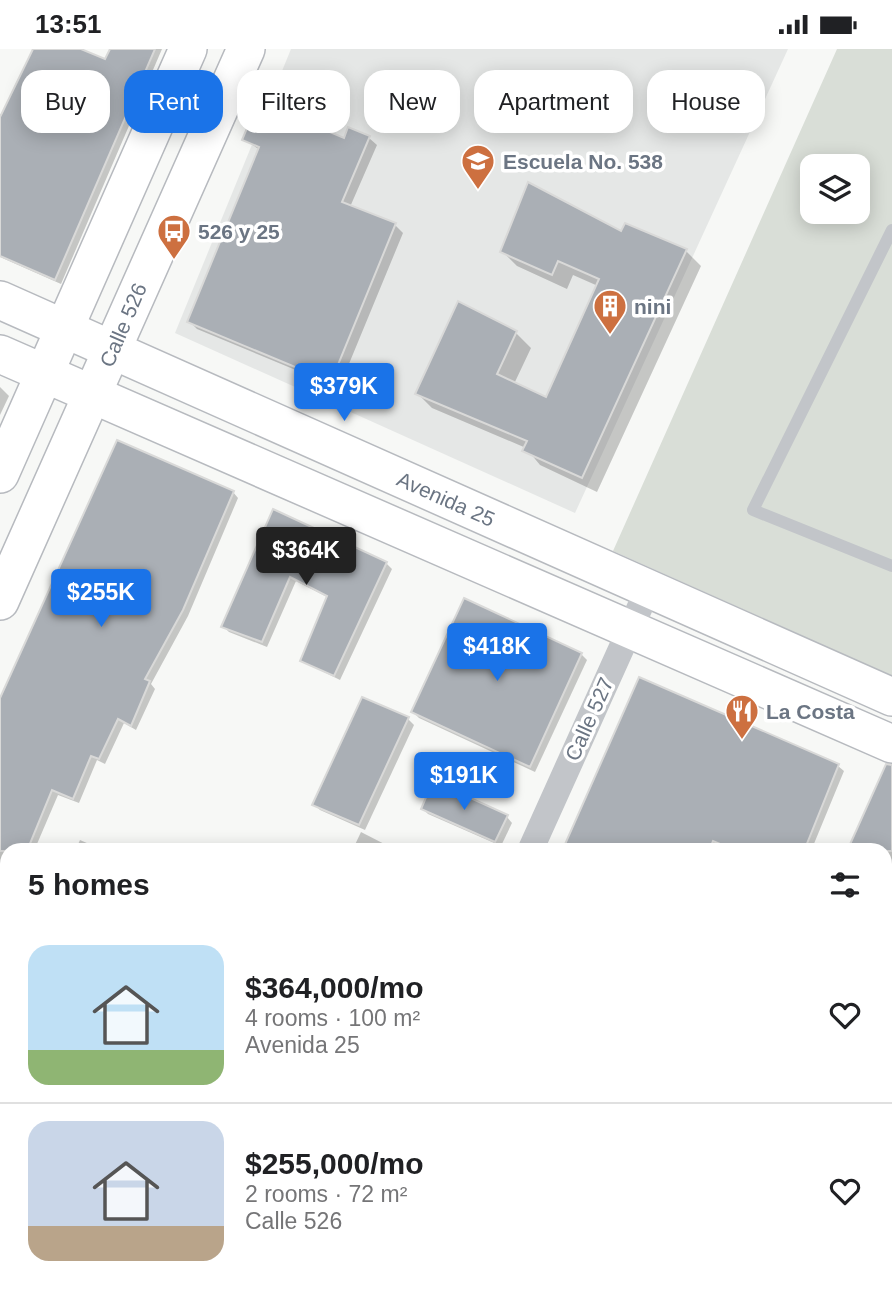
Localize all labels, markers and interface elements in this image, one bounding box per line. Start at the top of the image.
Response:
text: 13:51 [35,9,102,39]
chip: Buy [21,70,110,133]
chip: Rent [124,70,223,133]
chip: Filters [237,70,350,133]
chip: New [364,70,460,133]
chip: Apartment [474,70,633,133]
chip: House [647,70,765,133]
school or university icon: Escuela No. 538 [459,142,497,191]
place label: Escuela No. 538 [503,150,663,173]
map controls [800,154,870,224]
button: layers [800,154,870,224]
bus stop icon: 526 y 25 [155,212,193,261]
place label: 526 y 25 [198,220,280,243]
street label: Calle 526 [95,280,151,370]
building icon: nini [591,287,629,336]
place label: nini [634,295,671,318]
pin: $379K [295,363,393,423]
text: $379K [310,373,378,399]
street label: Avenida 25 [393,467,499,531]
pin: $364K [257,527,355,587]
text: $364K [272,537,340,563]
pin: $255K [52,569,150,629]
text: $255K [67,579,135,605]
pin: $418K [448,623,546,683]
text: $418K [463,633,531,659]
street label: Calle 527 [560,674,618,764]
restaurant icon: La Costa [723,692,761,741]
place label: La Costa [766,700,855,723]
pin: $191K [415,753,513,812]
text: $191K [430,762,498,788]
icon: filters [826,866,864,904]
text: 5 homes [28,868,150,901]
text: $364,000/mo [245,971,423,1004]
icon: home [84,973,168,1057]
icon: heart [826,996,864,1034]
text: 4 rooms · 100 m² [245,1005,420,1031]
text: Avenida 25 [245,1032,360,1058]
text: $255,000/mo [245,1147,423,1180]
icon: home [84,1149,168,1233]
icon: heart [826,1172,864,1210]
text: 2 rooms · 72 m² [245,1181,407,1207]
text: Calle 526 [245,1208,342,1234]

